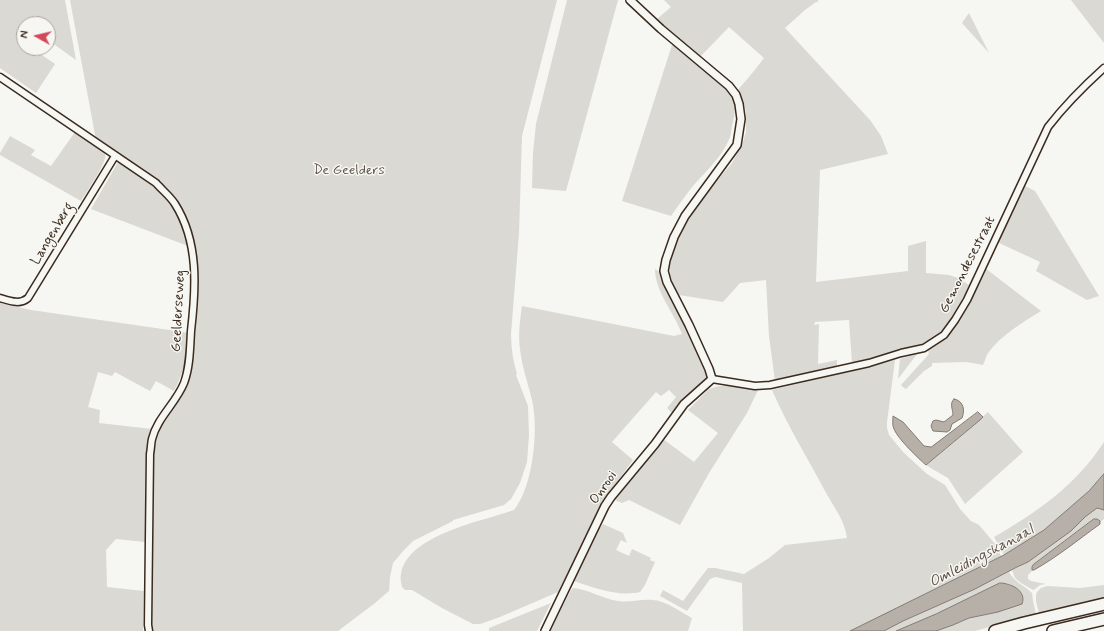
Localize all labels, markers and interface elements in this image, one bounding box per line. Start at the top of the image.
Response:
north arrow [16,16,56,56]
text: N [18,30,33,39]
park label: De Geelders [313,163,385,179]
street label: Langenberg [28,200,78,268]
street label: Gemondesestraat [936,214,1000,316]
street label: Geelderseweg [168,269,190,353]
street label: Onrooi [587,468,621,508]
water label: Omleidingskanaal [926,522,1038,592]

